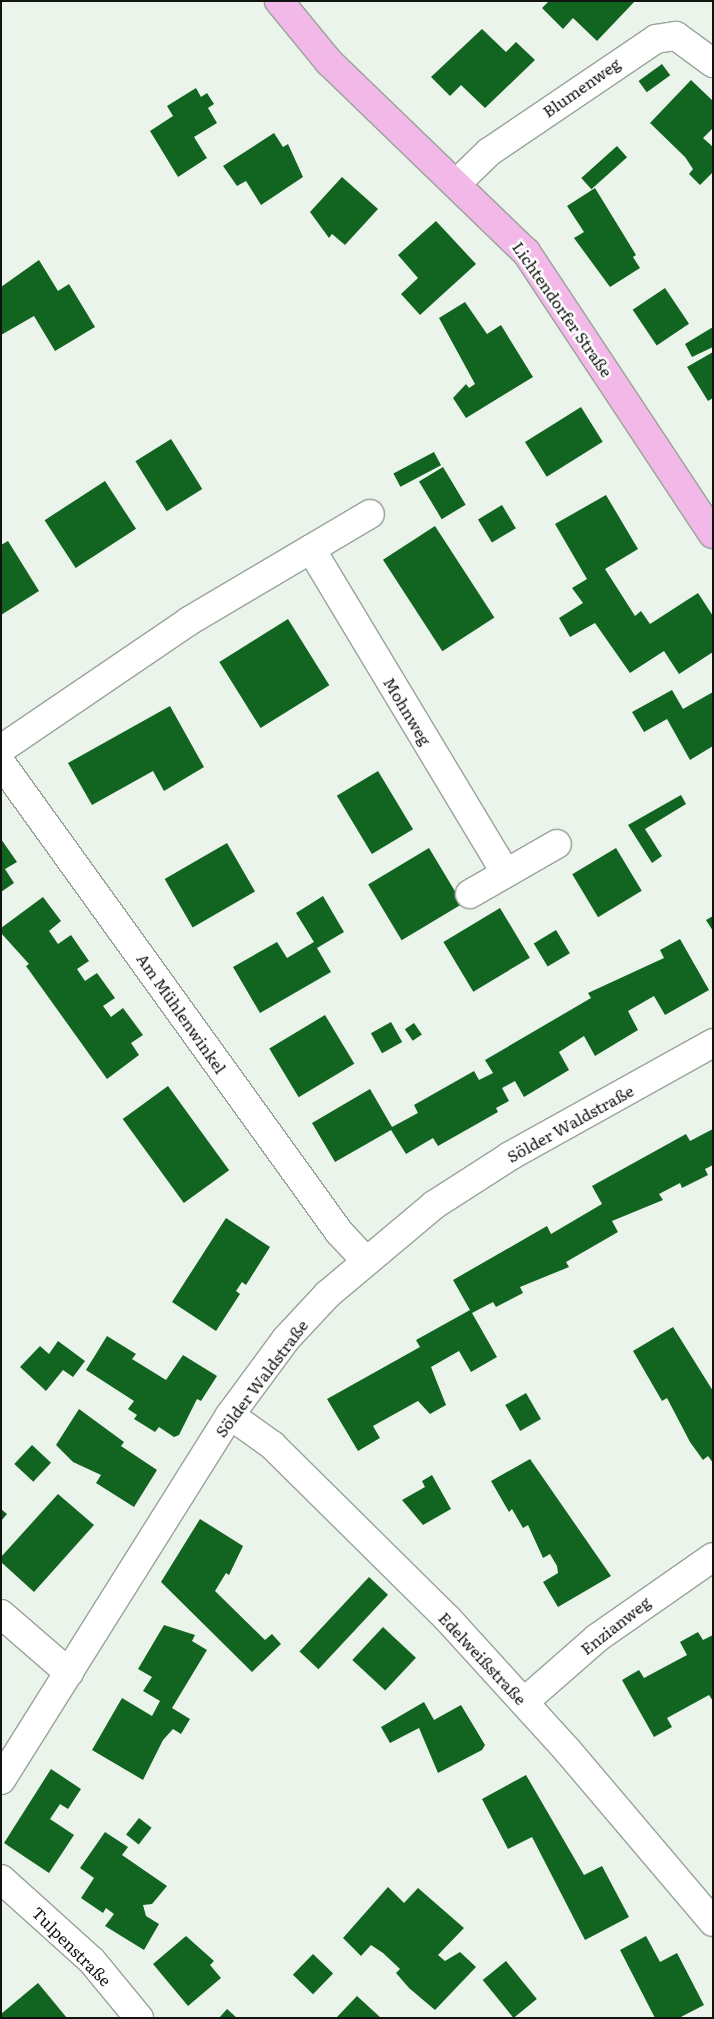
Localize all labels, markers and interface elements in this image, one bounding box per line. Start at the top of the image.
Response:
street label: Blumenweg [539,53,623,121]
street label: Lichtendorfer Straße [509,238,617,380]
street label: Mohnweg [380,673,436,749]
street label: Am Mühlenwinkel [133,949,231,1077]
street label: Sölder Waldstraße [503,1080,637,1166]
street label: Sölder Waldstraße [211,1316,311,1440]
street label: Enzianweg [576,1592,654,1658]
street label: Edelweißstraße [435,1608,531,1708]
street label: Tulpenstraße [28,1902,116,1990]

